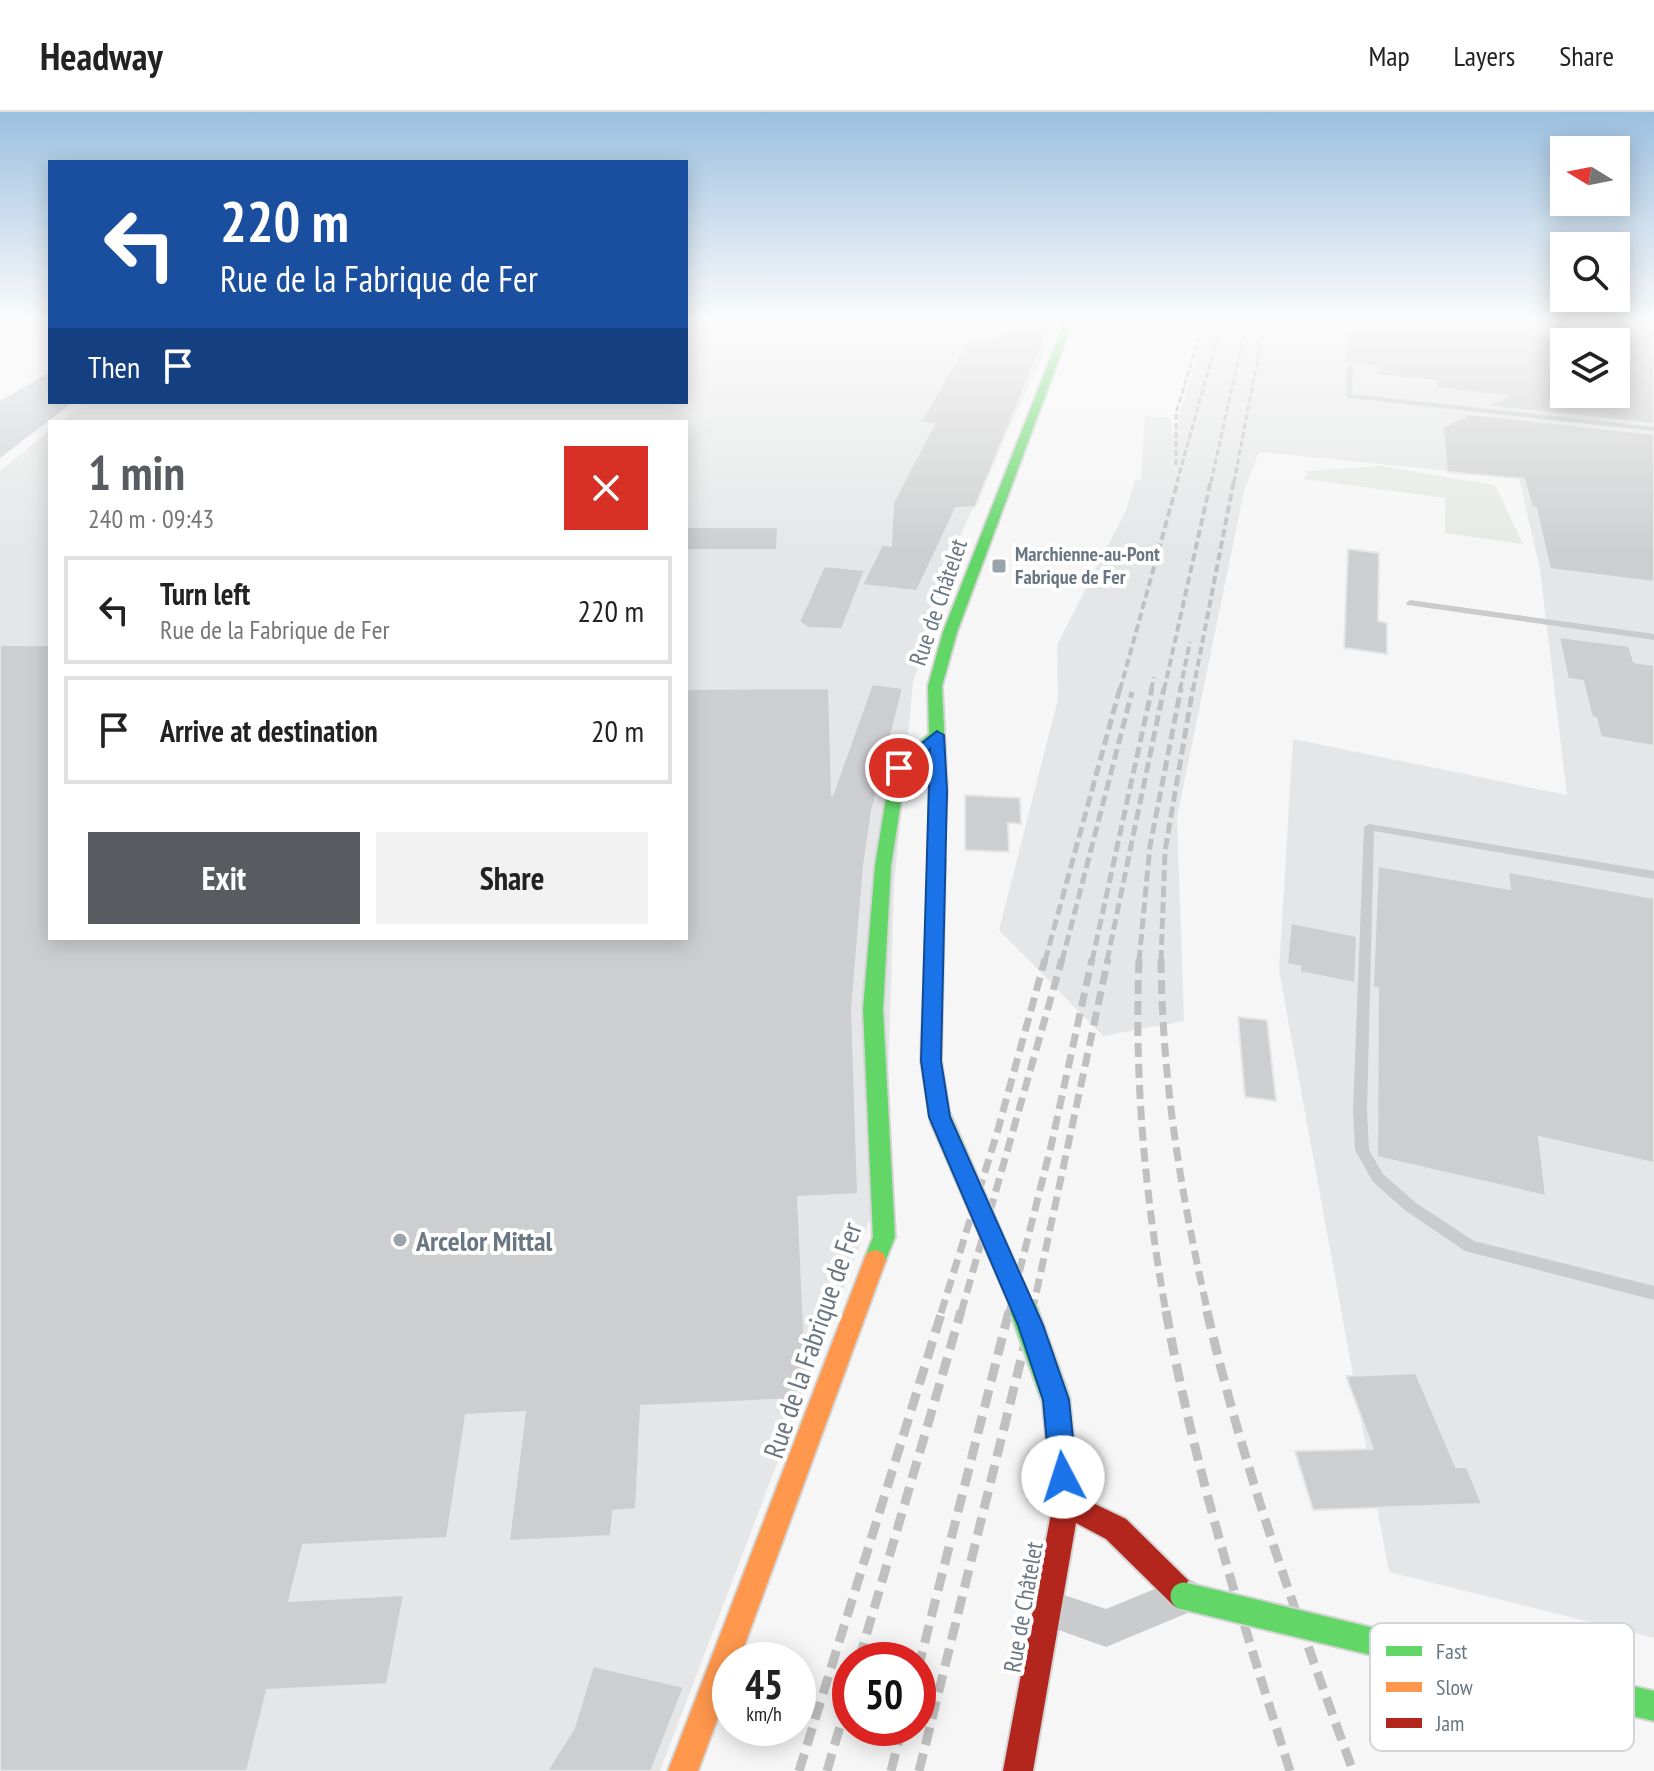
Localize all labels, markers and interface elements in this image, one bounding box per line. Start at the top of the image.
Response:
text: Headway [40,31,163,80]
text: Map [1368,37,1410,74]
text: Layers [1454,37,1515,74]
text: Share [1559,37,1614,74]
north arrow [1550,136,1630,216]
map controls [1550,136,1630,408]
text: 220 m [220,185,349,257]
icon: left [88,192,192,296]
button: search [1550,232,1630,312]
text: Rue de la Fabrique de Fer [220,255,538,302]
button: layers [1550,328,1630,408]
icon: arrive [156,344,200,388]
text: Then [88,347,140,386]
text: 1 min [88,441,185,503]
button: close [564,446,648,530]
text: 240 m · 09:43 [88,502,214,535]
street label: Rue de Châtelet [902,534,974,669]
place label: Marchienne-au-Pont Fabrique de Fer [1015,541,1160,590]
marker: Marchienne-au-Pont Fabrique de Fer [990,557,1008,575]
text: Turn left [160,574,250,613]
icon: left [92,588,136,632]
text: 220 m [578,591,644,630]
text: Rue de la Fabrique de Fer [160,613,390,646]
icon: arrive [92,708,136,752]
text: Arrive at destination [160,711,378,750]
text: 20 m [591,711,644,750]
pin [865,734,933,802]
icon: arrive [877,746,921,790]
button: Exit [88,832,360,924]
button: Share [376,832,648,924]
street label: Rue de la Fabrique de Fer [754,1217,870,1463]
place label: Arcelor Mittal [415,1222,552,1259]
marker: Arcelor Mittal [391,1231,409,1249]
position arrow [1021,1435,1105,1519]
street label: Rue de Châtelet [996,1539,1050,1675]
legend [1370,1623,1634,1751]
text: Fast [1436,1637,1467,1665]
speed limit sign: 50 [832,1642,936,1746]
text: 45 [745,1658,783,1710]
text: Slow [1436,1673,1473,1701]
text: km/h [746,1701,782,1727]
text: Jam [1435,1709,1464,1737]

